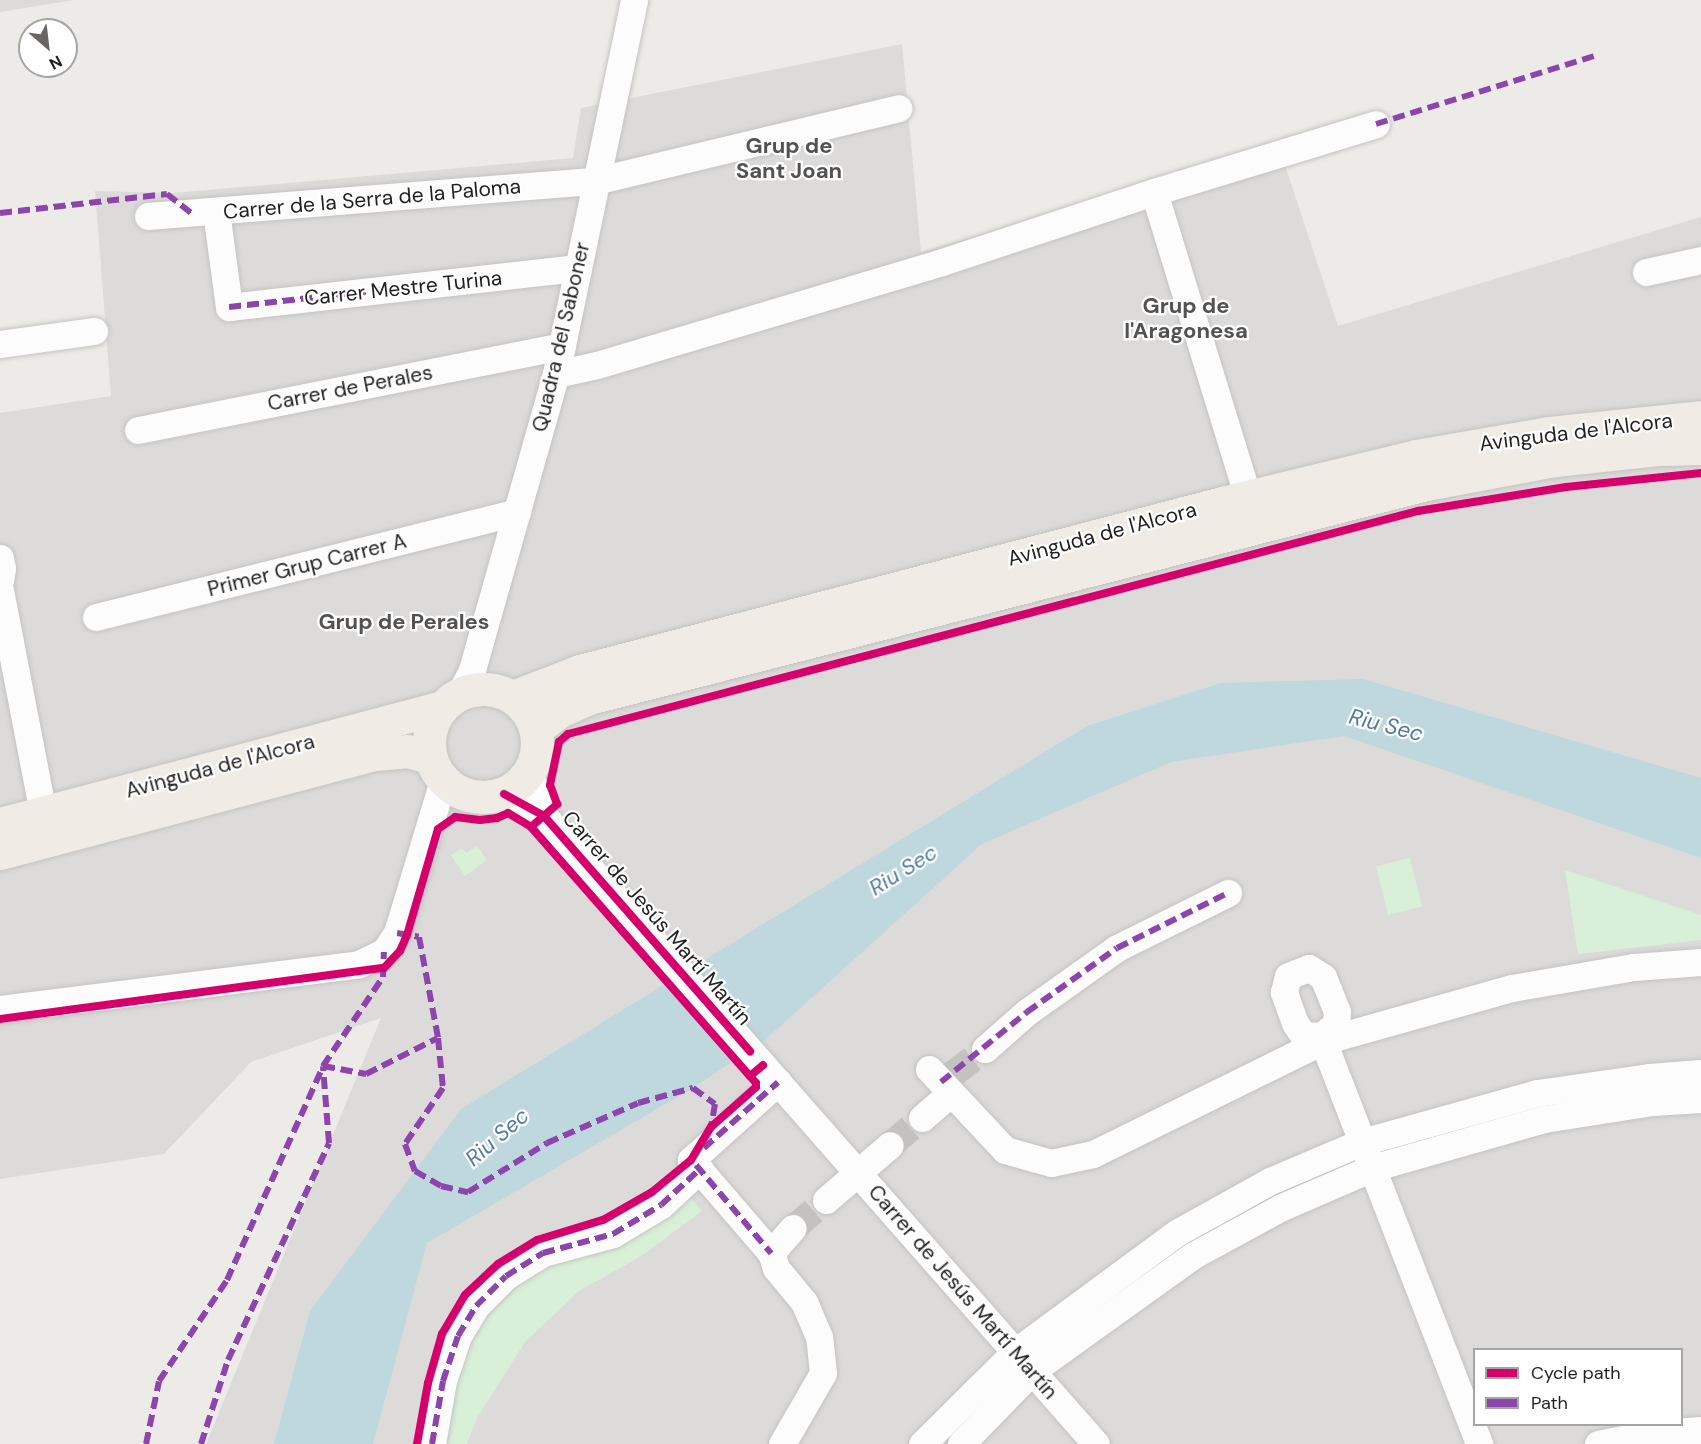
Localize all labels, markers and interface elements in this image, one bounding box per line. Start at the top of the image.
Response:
north arrow [18,18,78,78]
text: N [46,51,66,75]
district label: Grup de Sant Joan [736,132,842,184]
street label: Carrer de la Serra de la Paloma [222,173,522,225]
street label: Quadra del Saboner [527,240,595,434]
street label: Carrer Mestre Turina [303,265,503,311]
district label: Grup de l'Aragonesa [1124,292,1248,344]
street label: Carrer de Perales [265,360,435,416]
street label: Avinguda de l'Alcora [1478,408,1674,456]
street label: Avinguda de l'Alcora [1005,497,1199,571]
street label: Primer Grup Carrer A [205,528,409,602]
district label: Grup de Perales [319,609,489,635]
water label: Riu Sec [1346,703,1426,747]
street label: Avinguda de l'Alcora [123,729,317,803]
street label: Carrer de Jesús Martí Martín [557,806,757,1030]
water label: Riu Sec [864,839,942,901]
water label: Riu Sec [460,1102,534,1172]
street label: Carrer de Jesús Martí Martín [863,1180,1063,1404]
legend [1473,1348,1683,1426]
text: Cycle path [1531,1361,1621,1385]
text: Path [1531,1391,1568,1415]

